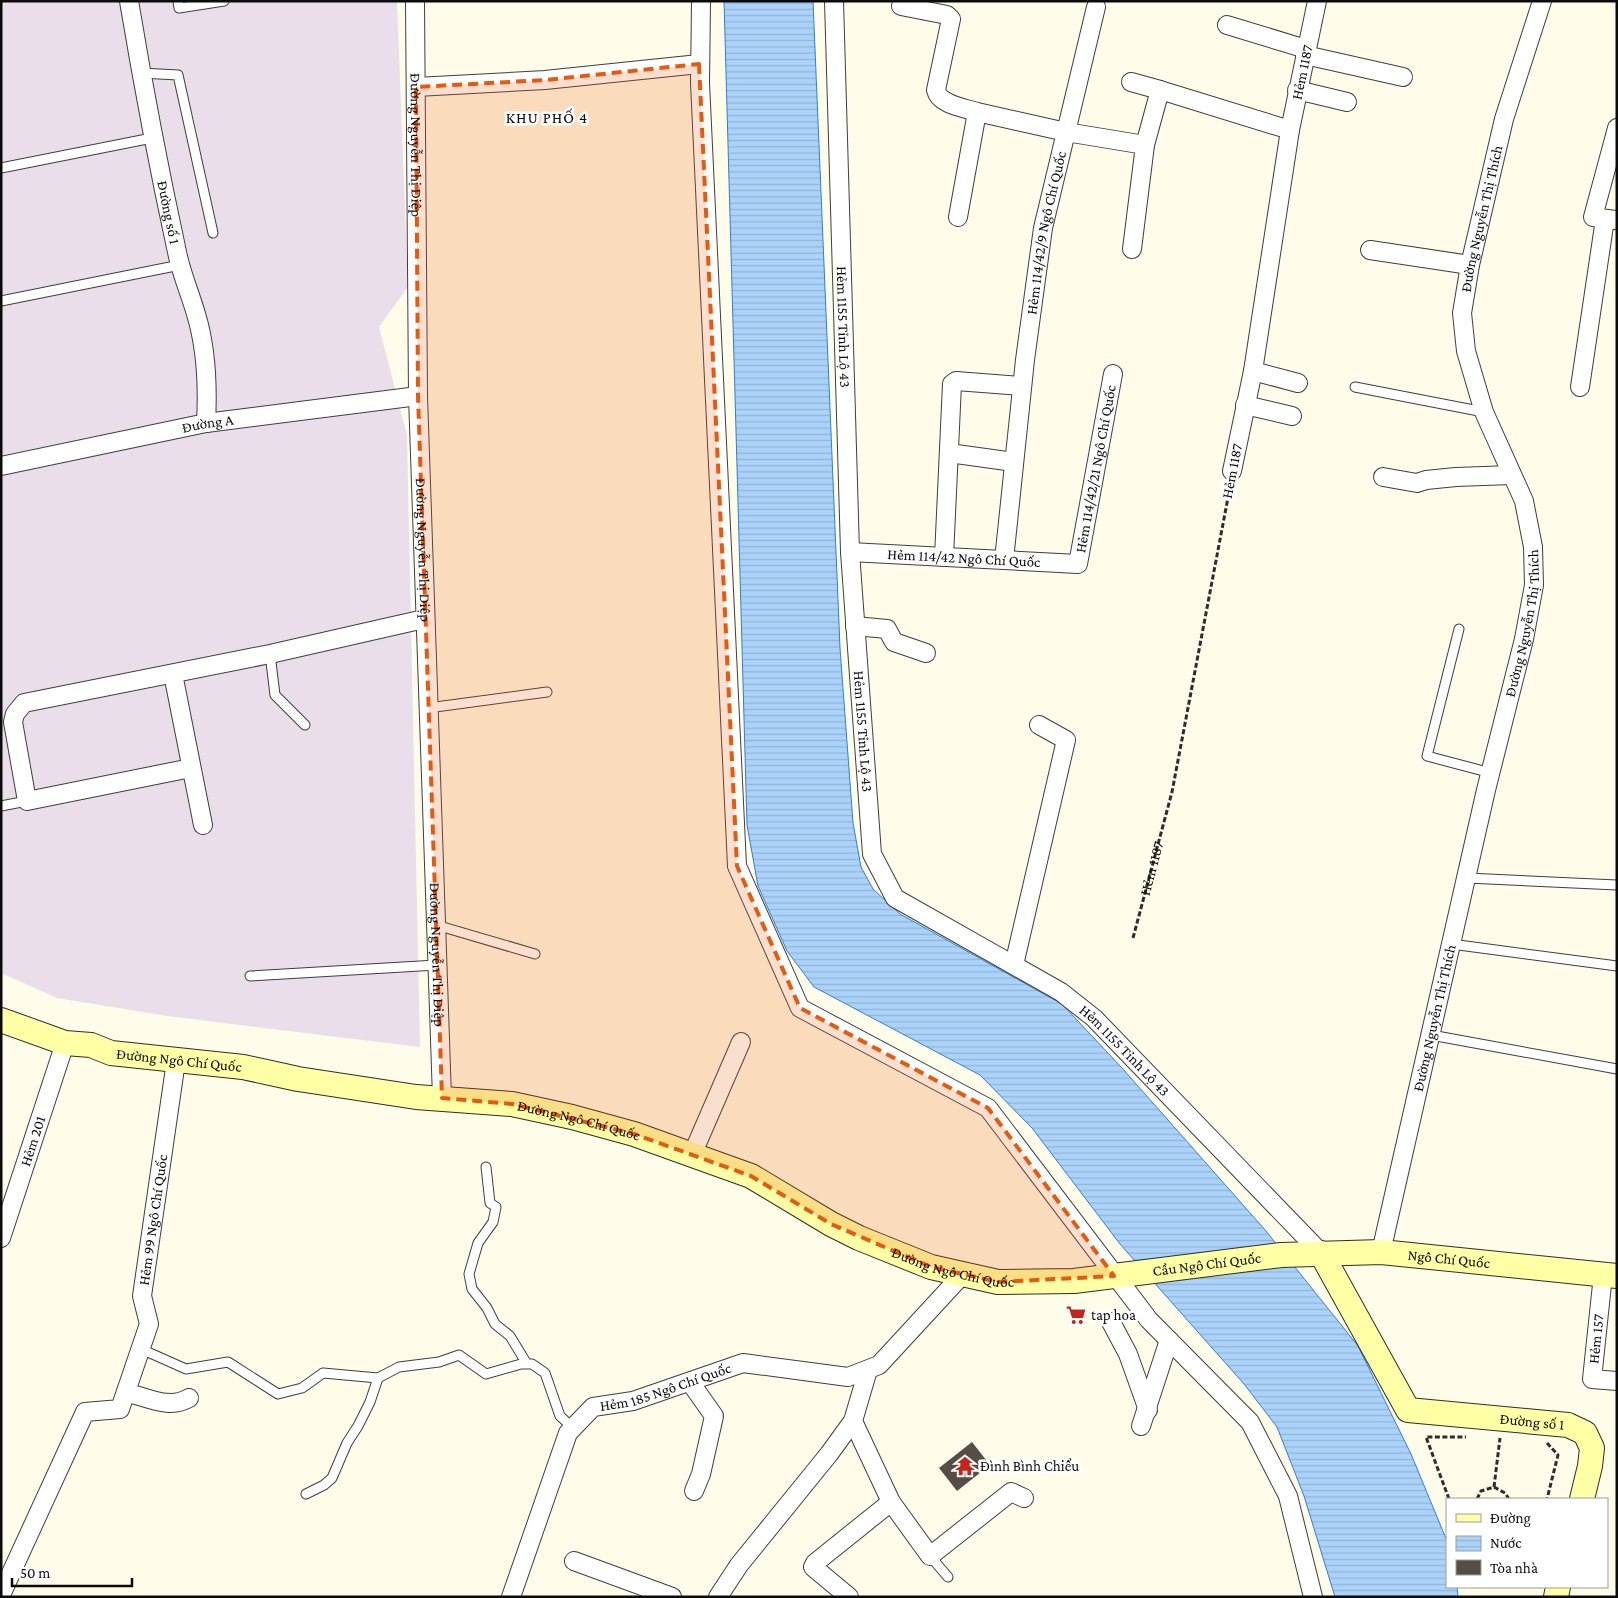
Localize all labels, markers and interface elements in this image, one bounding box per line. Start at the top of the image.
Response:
street label: Hẻm 1187 [1289,43,1316,101]
street label: Đường Nguyễn Thị Diệp [407,73,425,217]
district label: KHU PHỐ 4 [506,108,588,126]
street label: Đường Nguyễn Thị Thích [1458,144,1506,293]
street label: Hẻm 114/42/9 Ngô Chí Quốc [1023,149,1069,316]
street label: Đường số 1 [154,179,183,246]
street label: Hẻm 1155 Tỉnh Lộ 43 [834,266,853,388]
street label: Hẻm 114/42/21 Ngô Chí Quốc [1072,383,1119,554]
street label: Đường A [180,412,235,436]
street label: Hẻm 1187 [1219,442,1245,500]
street label: Đường Nguyễn Thị Diệp [413,478,434,622]
street label: Hẻm 114/42 Ngô Chí Quốc [887,546,1042,570]
street label: Đường Nguyễn Thị Thích [1502,549,1543,699]
street label: Hẻm 1155 Tỉnh Lộ 43 [851,670,875,792]
street label: Hẻm 1187 [1137,839,1167,897]
street label: Đường Nguyễn Thị Diệp [427,882,448,1027]
street label: Đường Nguyễn Thị Thích [1410,943,1459,1093]
street label: Hẻm 1155 Tỉnh Lộ 43 [1076,1002,1173,1099]
street label: Đường Ngô Chí Quốc [115,1046,243,1075]
street label: Đường Ngô Chí Quốc [516,1097,643,1144]
street label: Hẻm 201 [17,1114,49,1168]
street label: Hẻm 99 Ngô Chí Quốc [136,1153,170,1286]
street label: Đường Ngô Chí Quốc [889,1244,1015,1290]
street label: Ngô Chí Quốc [1407,1247,1491,1271]
street label: Cầu Ngô Chí Quốc [1152,1249,1263,1279]
supermarket icon: tap hoa [1065,1304,1087,1326]
place label: tap hoa [1091,1307,1136,1324]
street label: Hẻm 157 [1585,1313,1607,1365]
street label: Hẻm 185 Ngô Chí Quốc [599,1360,734,1414]
street label: Đường số 1 [1499,1411,1565,1433]
temple icon: Đình Bình Chiểu [954,1455,976,1477]
place label: Đình Bình Chiểu [980,1458,1079,1474]
legend [1446,1498,1608,1588]
text: Đường [1490,1510,1531,1527]
text: Nước [1490,1535,1522,1551]
scale bar [12,1556,132,1588]
text: Tòa nhà [1490,1560,1538,1576]
text: 50 m [20,1565,50,1581]

